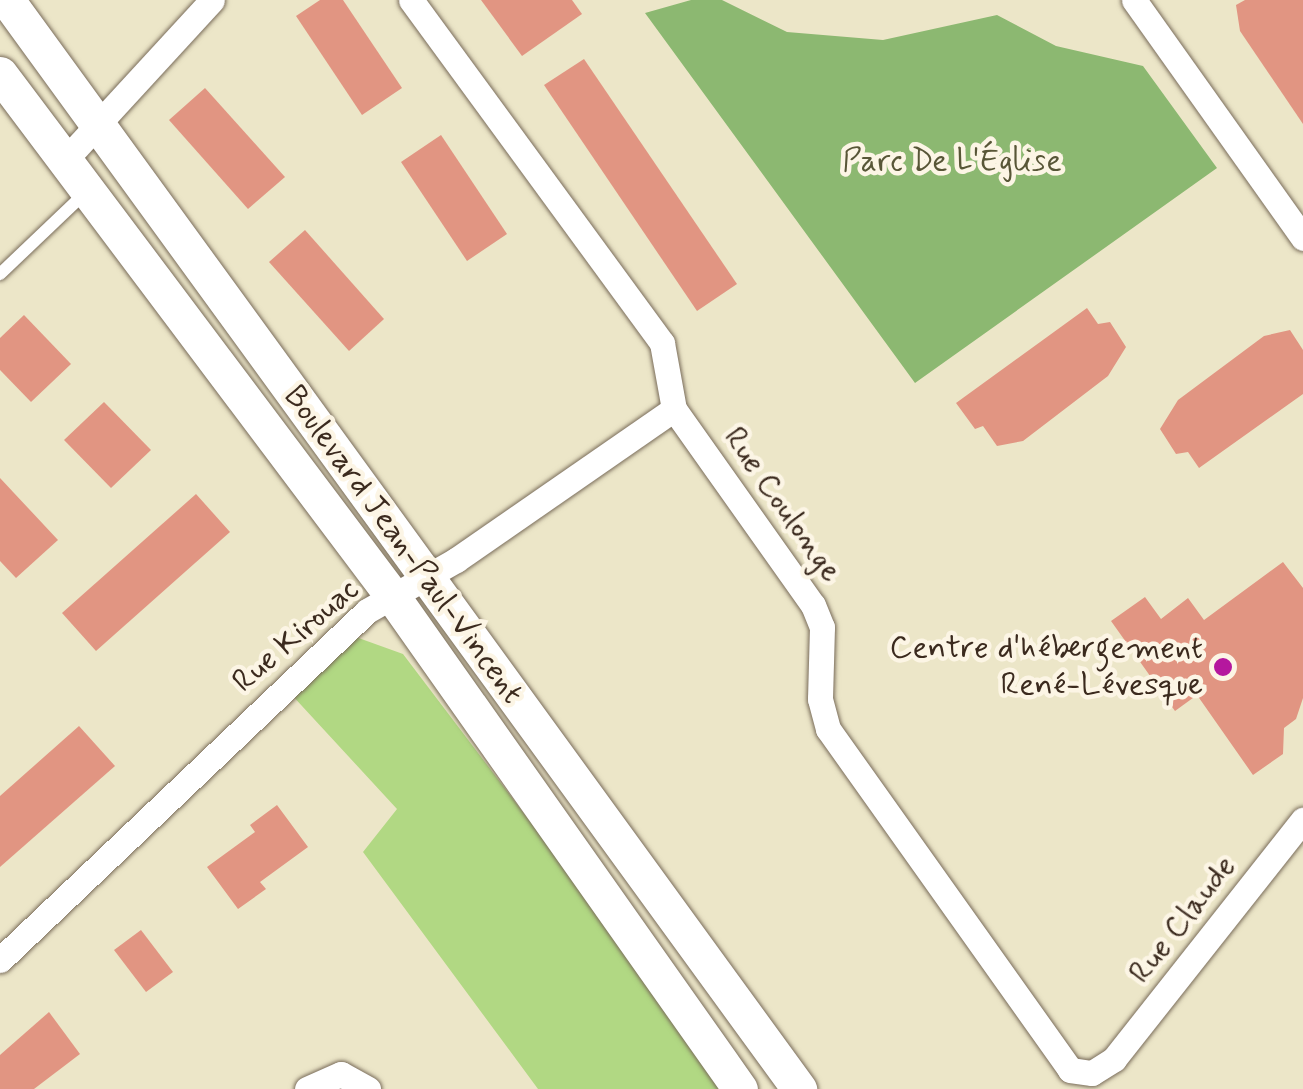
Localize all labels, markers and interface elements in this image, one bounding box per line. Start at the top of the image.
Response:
park label: Parc De L'Église [841,142,1063,180]
street label: Boulevard Jean-Paul-Vincent [274,377,532,713]
street label: Rue Coulonge [715,421,849,589]
street label: Rue Kirouac [225,571,367,701]
place label: Centre d'hébergement René-Lévesque [891,630,1203,705]
marker: Centre d'hébergement René-Lévesque [1212,656,1234,678]
street label: Rue Claude [1123,851,1243,989]

